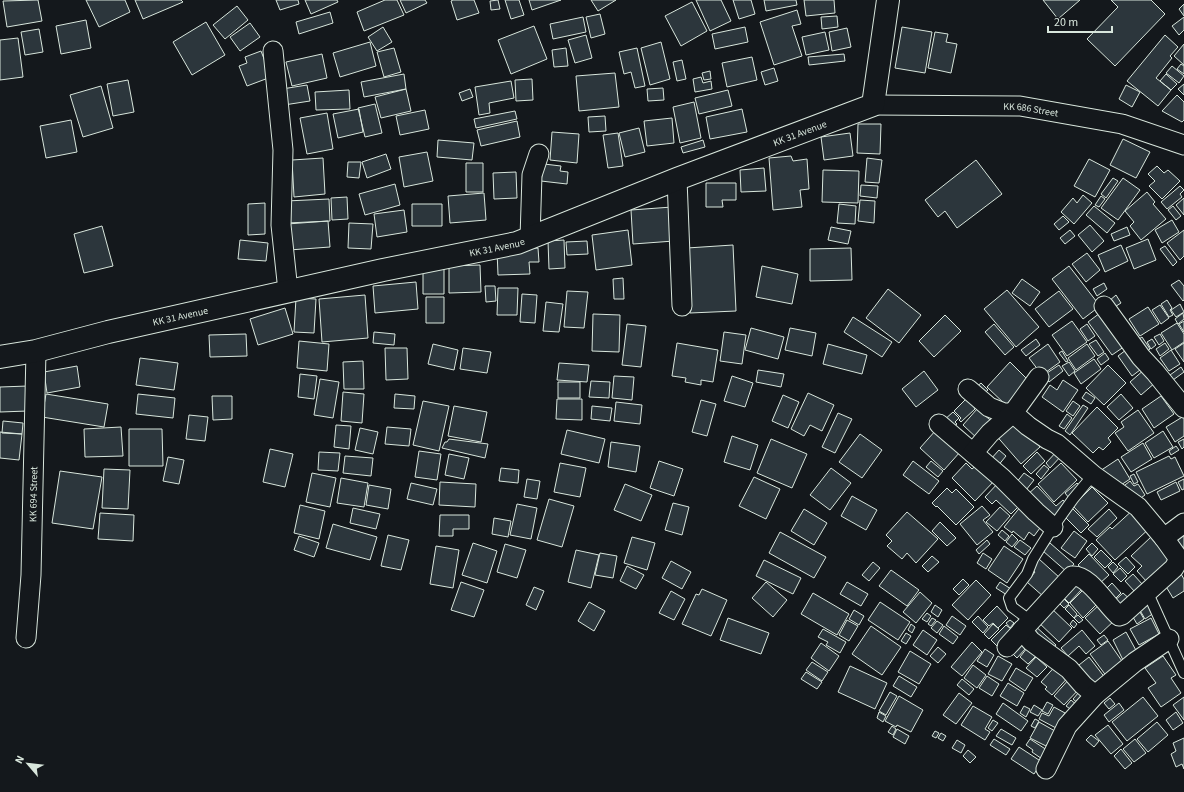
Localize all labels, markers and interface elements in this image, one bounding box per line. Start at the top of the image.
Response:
scale bar [1048,8,1112,34]
text: 20 m [1054,14,1078,31]
street label: KK 686 Street [1003,100,1060,121]
street label: KK 31 Avenue [771,117,829,150]
street label: KK 31 Avenue [468,235,527,260]
street label: KK 31 Avenue [151,304,210,330]
street label: KK 694 Street [26,466,41,522]
north arrow [8,744,48,784]
text: N [11,753,28,766]

